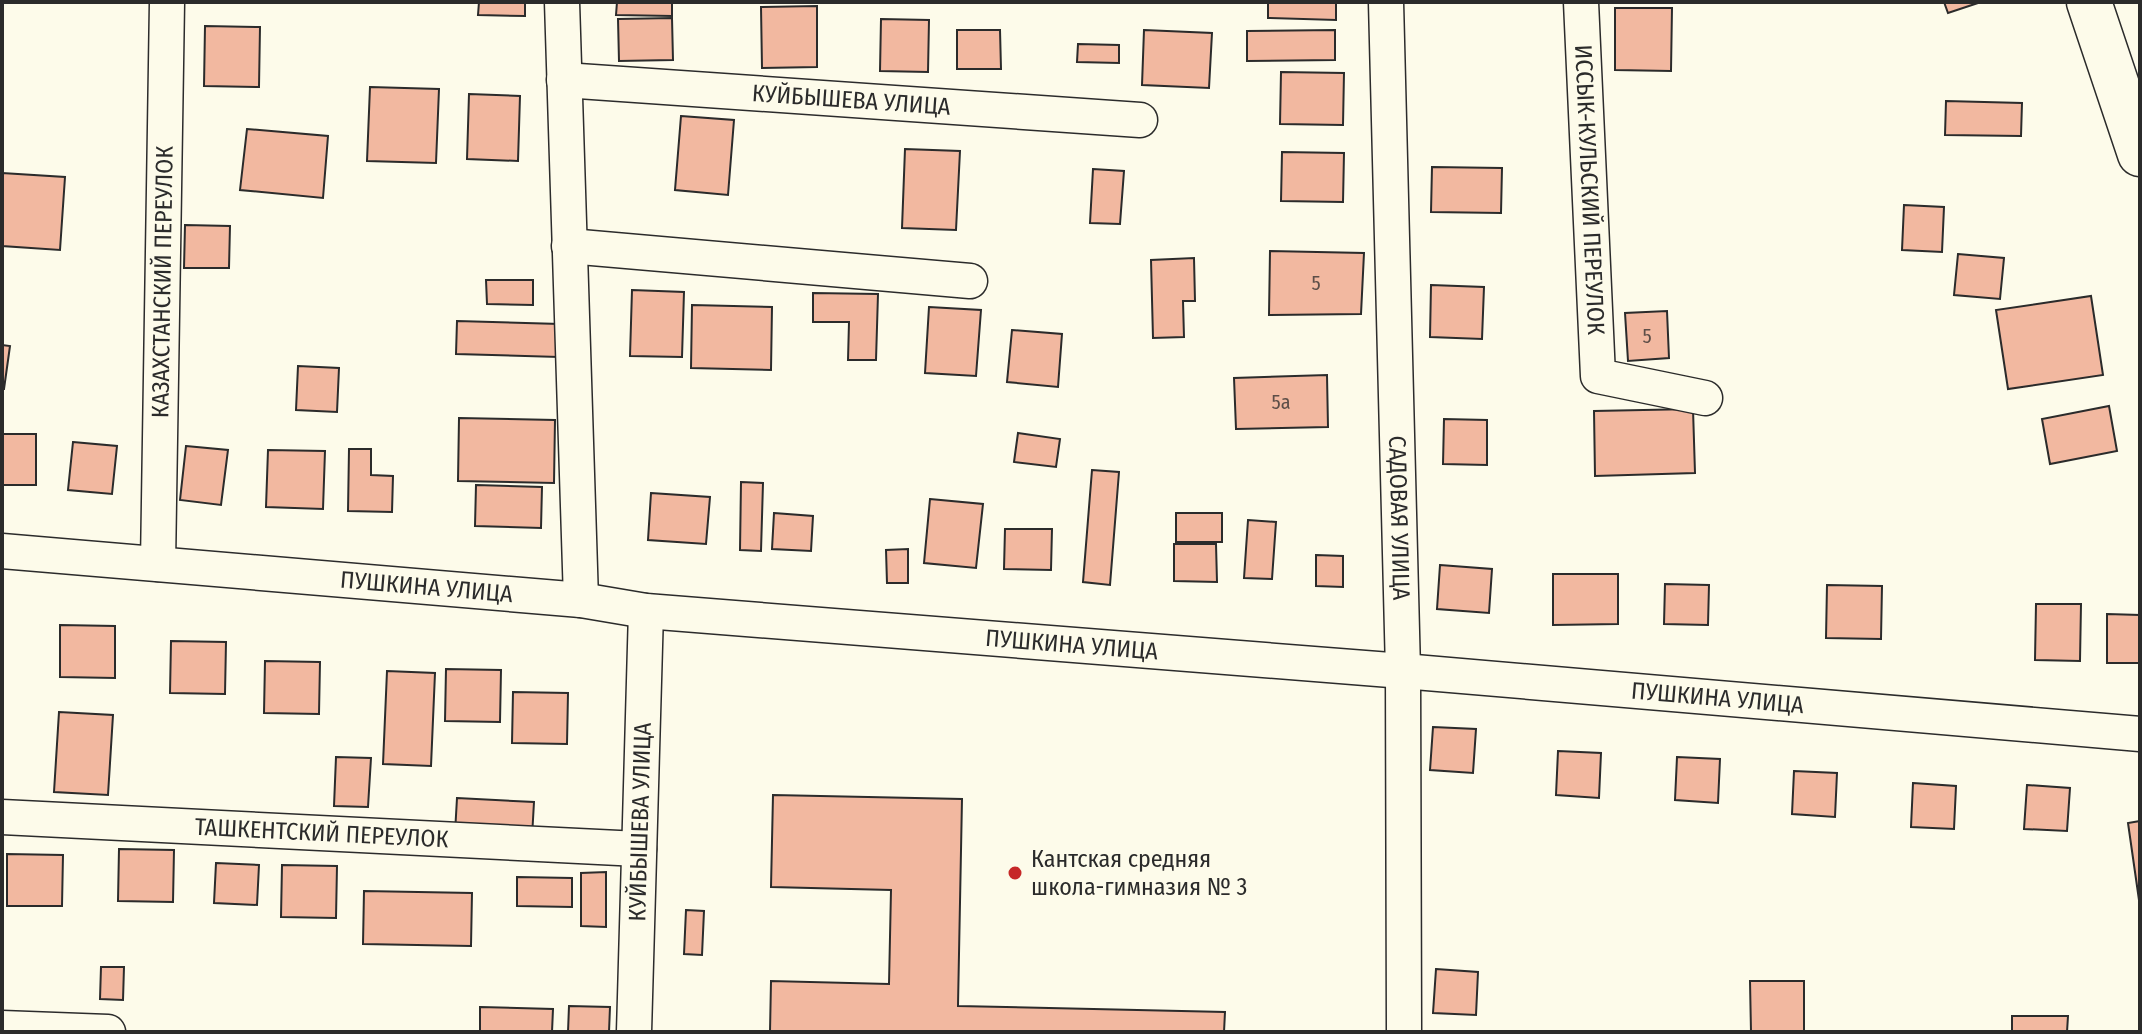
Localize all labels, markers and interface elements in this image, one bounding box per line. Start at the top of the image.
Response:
street label: ИССЫК-КУЛЬСКИЙ ПЕРЕУЛОК [1569,44,1610,336]
street label: КУЙБЫШЕВА УЛИЦА [751,79,952,121]
street label: КАЗАХСТАНСКИЙ ПЕРЕУЛОК [146,145,179,418]
house number: 5 [1311,271,1321,295]
house number: 5 [1642,324,1652,348]
house number: 5а [1272,390,1290,414]
street label: САДОВАЯ УЛИЦА [1383,435,1415,601]
street label: ПУШКИНА УЛИЦА [339,566,514,608]
street label: ПУШКИНА УЛИЦА [984,624,1159,666]
street label: ПУШКИНА УЛИЦА [1630,677,1805,719]
street label: КУЙБЫШЕВА УЛИЦА [623,722,657,922]
street label: ТАШКЕНТСКИЙ ПЕРЕУЛОК [194,813,449,853]
place label: Кантская средняя школа-гимназия № 3 [1031,845,1247,901]
marker: Кантская средняя школа-гимназия № 3 [1006,864,1024,882]

